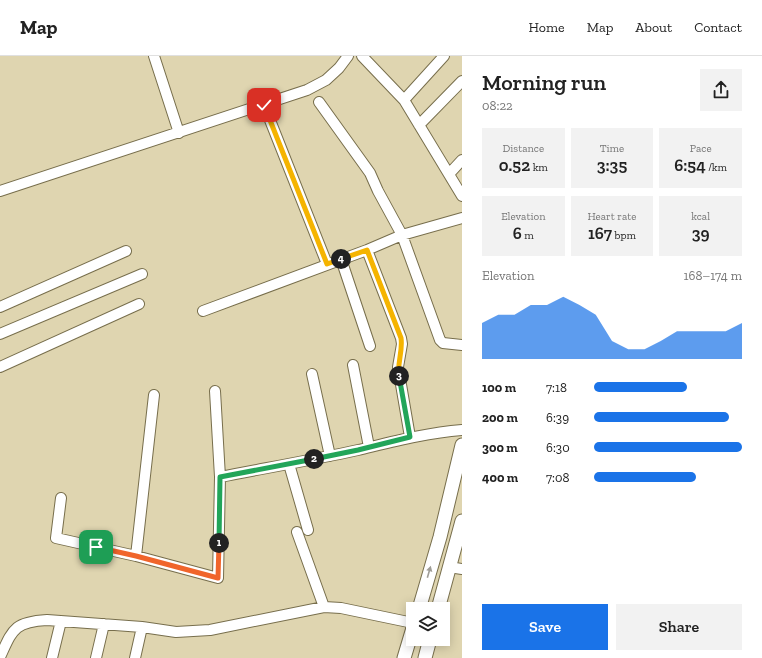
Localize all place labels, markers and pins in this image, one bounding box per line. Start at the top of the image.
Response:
pin [247,88,281,122]
pin: 4 [331,249,351,269]
pin: 3 [389,366,409,386]
pin: 2 [304,449,324,469]
pin [79,530,113,564]
pin: 1 [209,533,229,553]

